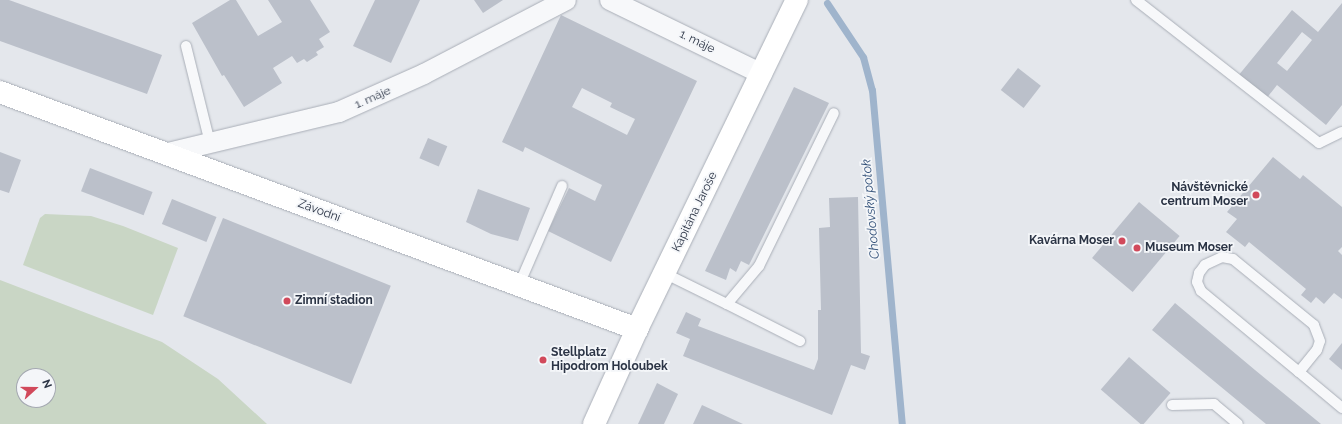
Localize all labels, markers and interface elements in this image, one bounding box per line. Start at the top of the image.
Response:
street label: 1. máje [677,27,717,57]
street label: 1. máje [353,84,393,112]
water label: Chodovský potok [859,158,883,260]
street label: Kapitána Jaroše [669,169,721,255]
place label: Návštěvnické centrum Moser [1161,181,1248,209]
marker: Návštěvnické centrum Moser [1251,190,1261,200]
street label: Závodní [296,197,342,225]
place label: Kavárna Moser [1029,234,1114,248]
marker: Kavárna Moser [1117,236,1127,246]
place label: Museum Moser [1145,241,1233,255]
marker: Museum Moser [1132,243,1142,253]
place label: Zimní stadion [295,294,373,308]
marker: Zimní stadion [282,296,292,306]
place label: Stellplatz Hipodrom Holoubek [551,346,668,374]
marker: Stellplatz Hipodrom Holoubek [538,355,548,365]
north arrow [16,368,56,408]
text: N [39,378,54,390]

